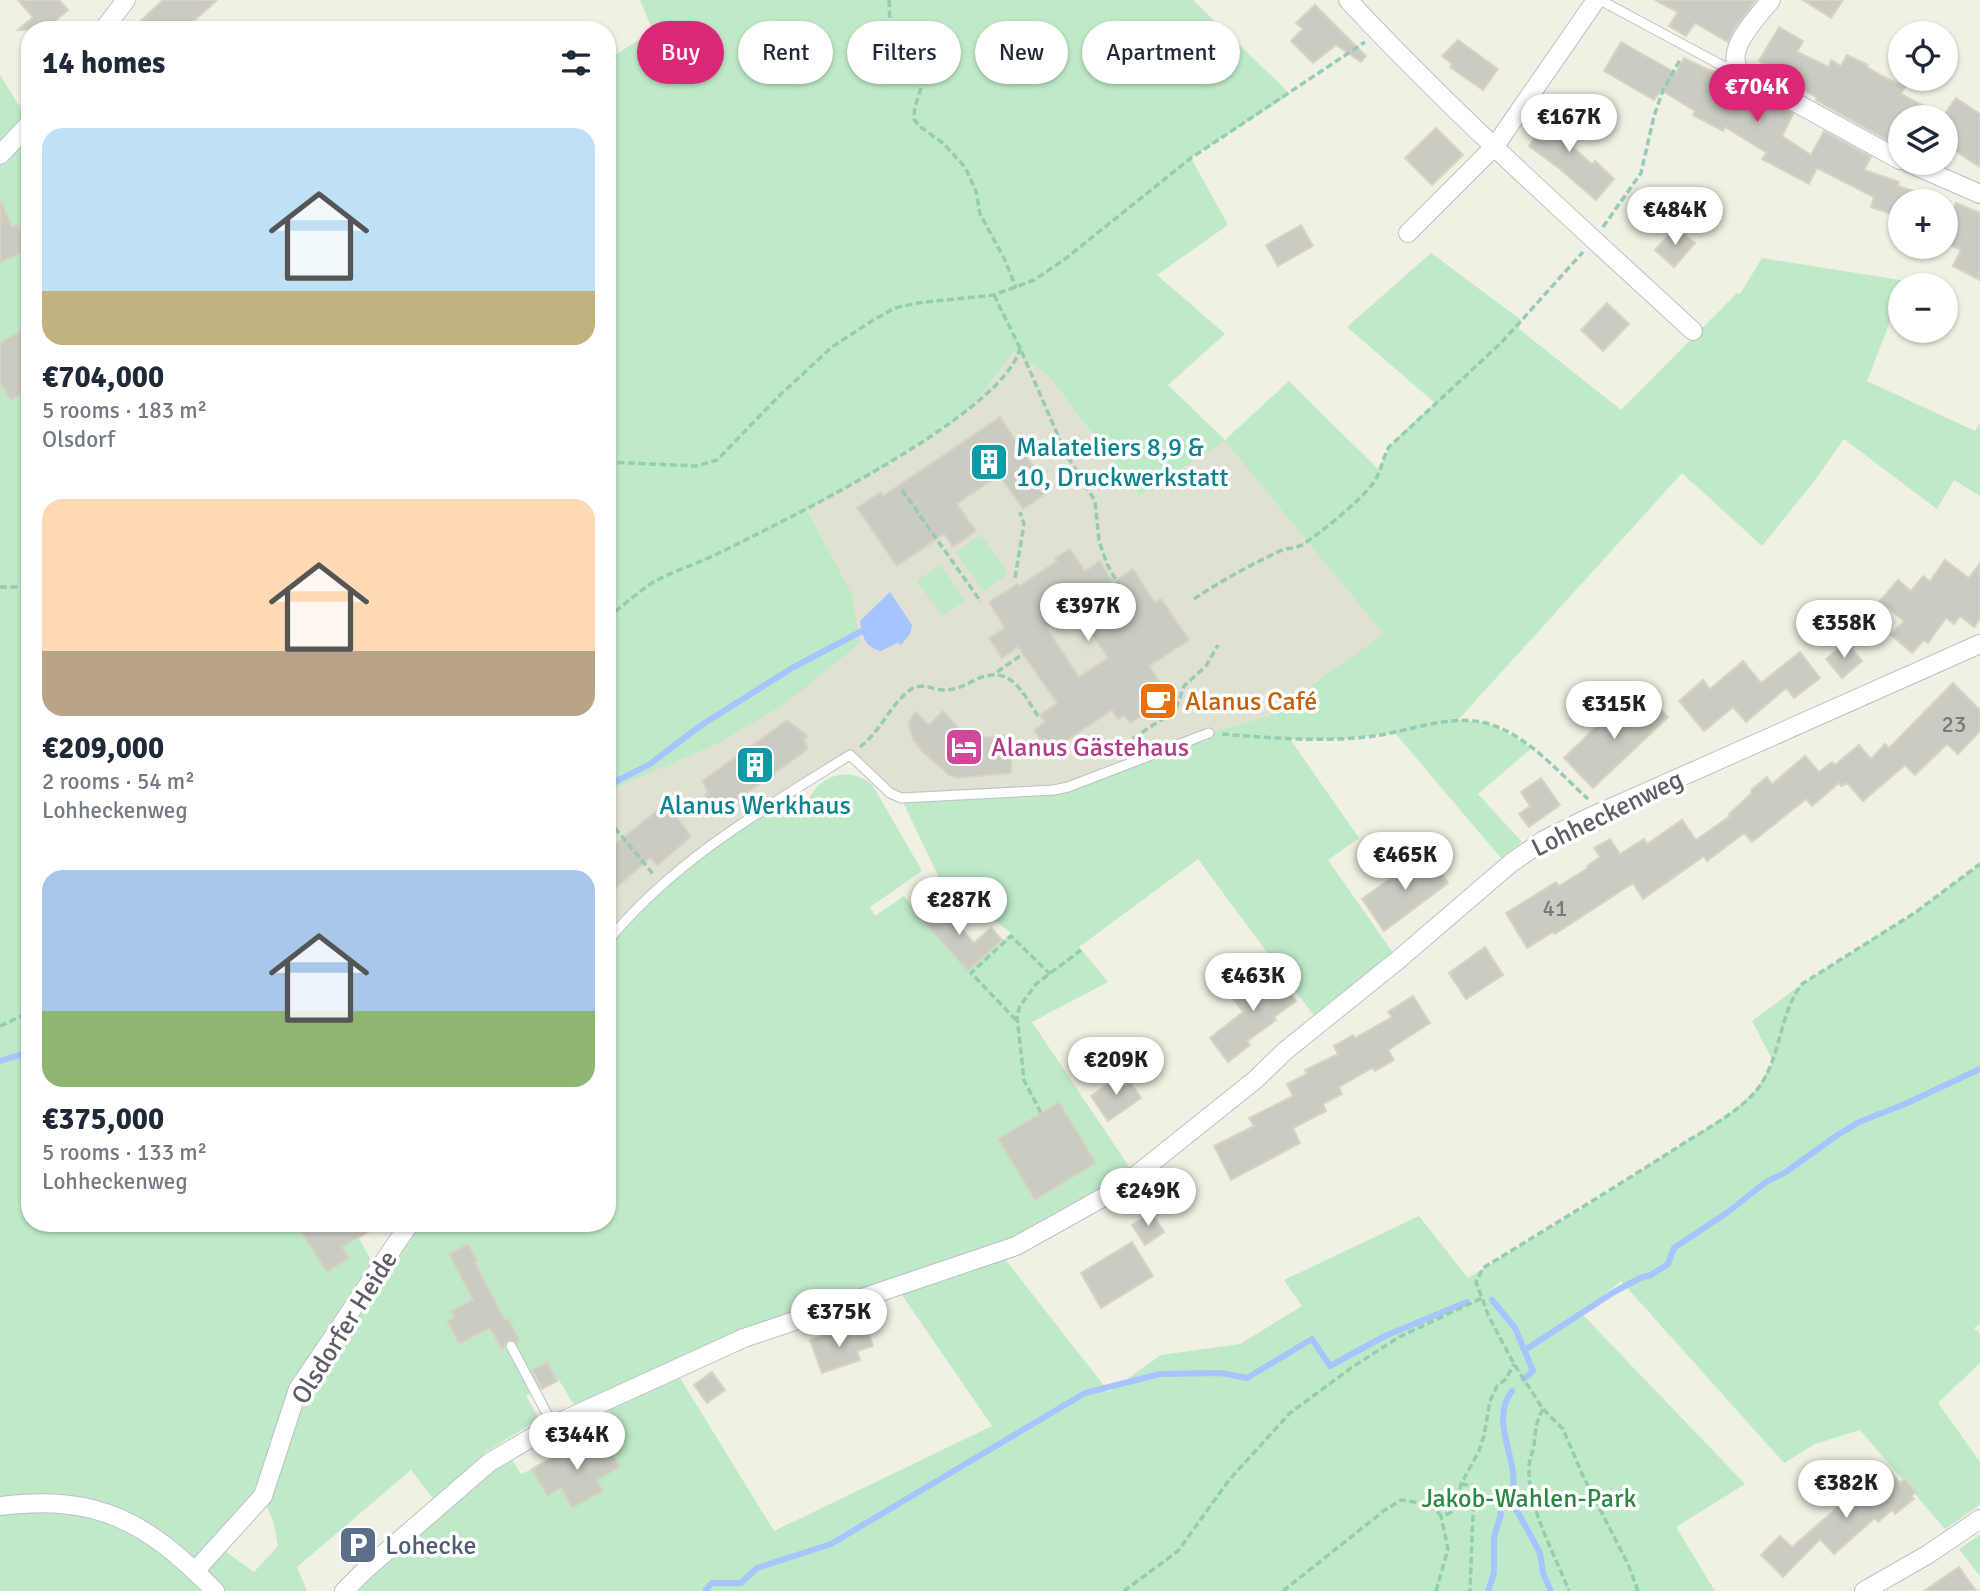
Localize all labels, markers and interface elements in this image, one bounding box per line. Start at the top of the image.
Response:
chip: Buy [637,21,724,84]
chip: Rent [738,21,833,84]
chip: Filters [847,21,961,84]
chip: New [975,21,1068,84]
chip: Apartment [1082,21,1240,84]
map controls [1888,21,1958,343]
button: locate [1888,21,1958,91]
icon: filters [557,44,595,82]
text: 14 homes [42,45,165,82]
pin: €704K [1708,64,1806,124]
text: €704K [1725,72,1789,101]
pin: €167K [1520,94,1618,154]
text: €167K [1537,102,1601,131]
button: layers [1888,105,1958,175]
icon: home [256,173,382,299]
pin: €484K [1626,188,1724,247]
button: + [1888,189,1958,259]
text: €484K [1643,195,1707,224]
button: − [1888,273,1958,343]
text: €704,000 [42,359,164,396]
text: 5 rooms · 183 m² [42,396,207,425]
text: Olsdorf [42,425,115,454]
place label: Malateliers 8,9 & 10, Druckwerkstatt [1016,432,1228,494]
building icon: Malateliers 8,9 & 10, Druckwerkstatt [968,441,1010,483]
icon: home [256,544,382,670]
pin: €397K [1039,584,1137,643]
text: €397K [1056,591,1120,620]
pin: €358K [1795,600,1893,660]
text: €358K [1812,608,1876,637]
cafe icon: Alanus Café [1137,680,1179,722]
pin: €315K [1565,682,1663,741]
place label: Alanus Café [1185,686,1317,718]
text: €315K [1582,689,1646,718]
house number: 23 [1942,710,1966,739]
hotel icon: Alanus Gästehaus [943,726,985,768]
text: €209,000 [42,730,164,767]
place label: Alanus Gästehaus [991,732,1189,764]
building icon: Alanus Werkhaus [734,744,776,786]
street label: Lohheckenweg [1526,763,1688,864]
text: 2 rooms · 54 m² [42,767,195,796]
place label: Alanus Werkhaus [659,790,851,822]
text: Lohheckenweg [42,796,188,825]
pin: €465K [1356,832,1454,892]
text: €465K [1373,840,1437,869]
pin: €287K [910,878,1008,937]
text: €287K [927,885,991,914]
house number: 41 [1543,894,1567,923]
icon: home [256,915,382,1041]
pin: €463K [1204,954,1302,1013]
text: €463K [1221,961,1285,990]
pin: €209K [1067,1038,1165,1097]
text: €209K [1084,1045,1148,1074]
text: €375,000 [42,1101,164,1138]
text: 5 rooms · 133 m² [42,1138,207,1167]
text: Lohheckenweg [42,1167,188,1196]
pin: €249K [1099,1168,1197,1228]
text: €249K [1116,1176,1180,1205]
street label: Olsdorfer Heide [285,1245,405,1410]
pin: €375K [790,1290,888,1349]
text: €375K [807,1297,871,1326]
pin: €344K [528,1412,626,1472]
text: €344K [545,1420,609,1449]
pin: €382K [1797,1460,1895,1520]
text: €382K [1814,1468,1878,1497]
park label: Jakob-Wahlen-Park [1421,1483,1637,1515]
parking icon: Lohecke [337,1524,379,1566]
place label: Lohecke [385,1530,476,1562]

